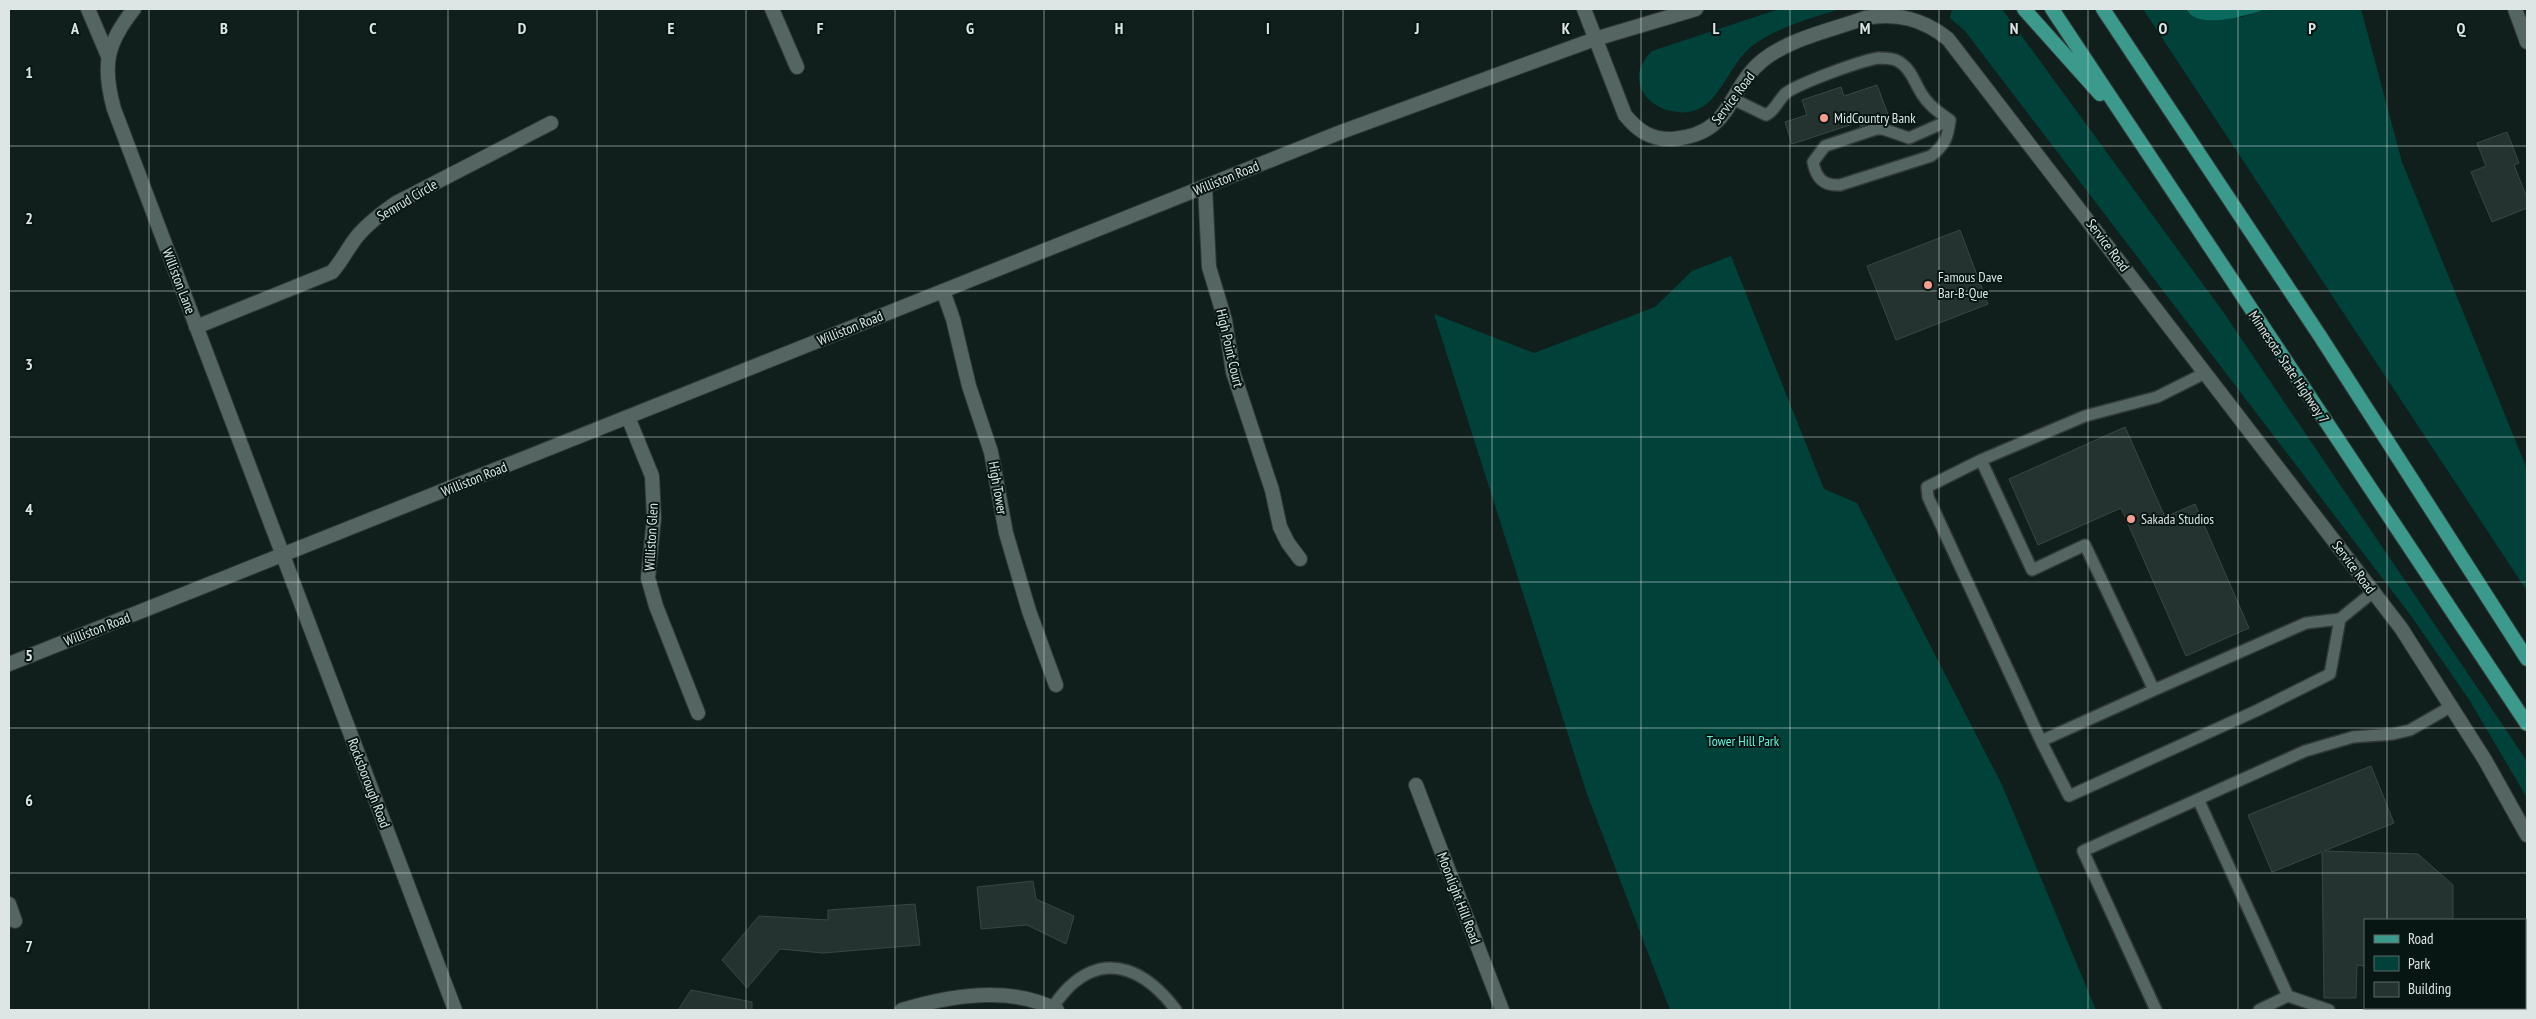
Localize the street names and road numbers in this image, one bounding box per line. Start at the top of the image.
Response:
street label: Service Road [1707,68,1759,128]
street label: Williston Road [1190,157,1262,199]
street label: Semrud Circle [374,175,441,225]
street label: Service Road [2082,215,2134,275]
street label: Williston Lane [158,246,200,317]
street label: Williston Road [814,307,886,349]
street label: High Point Court [1212,307,1248,389]
street label: Minnesota State Highway 7 [2245,307,2333,427]
street label: Williston Road [438,458,510,500]
street label: High Tower [984,460,1012,516]
street label: Williston Glen [640,503,662,571]
street label: Service Road [2328,537,2380,597]
street label: Williston Road [61,608,133,650]
street label: Rocksborough Road [344,736,394,830]
street label: Moonlight Hill Road [1433,850,1485,946]

